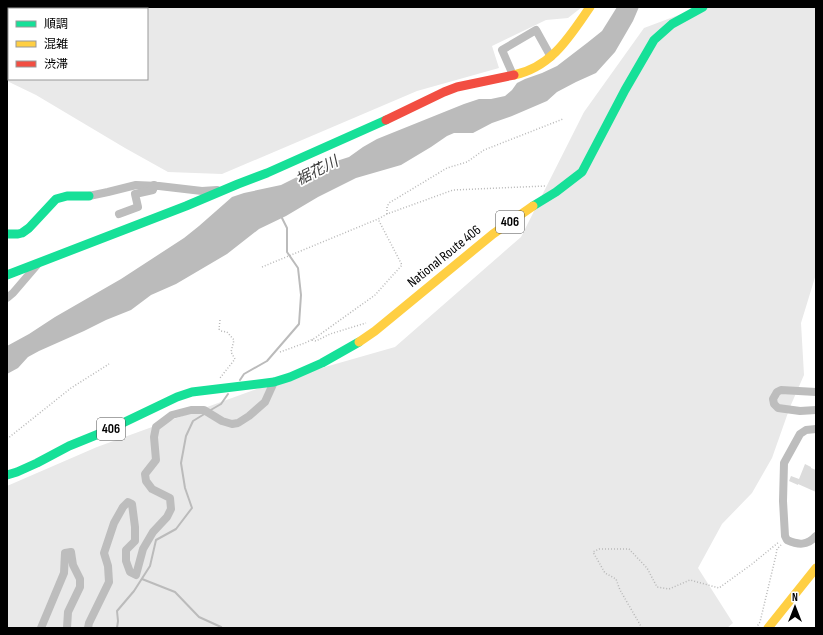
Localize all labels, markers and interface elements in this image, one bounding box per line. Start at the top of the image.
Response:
legend [8,8,148,80]
text: 順調 [44,17,68,32]
text: 混雑 [44,37,68,52]
text: 渋滞 [44,57,68,72]
water label: 裾花川 [293,151,343,190]
road number: 406 [496,211,524,233]
street label: National Route 406 [404,221,484,291]
road number: 406 [97,418,125,440]
north arrow [775,587,815,627]
text: N [792,591,798,604]

